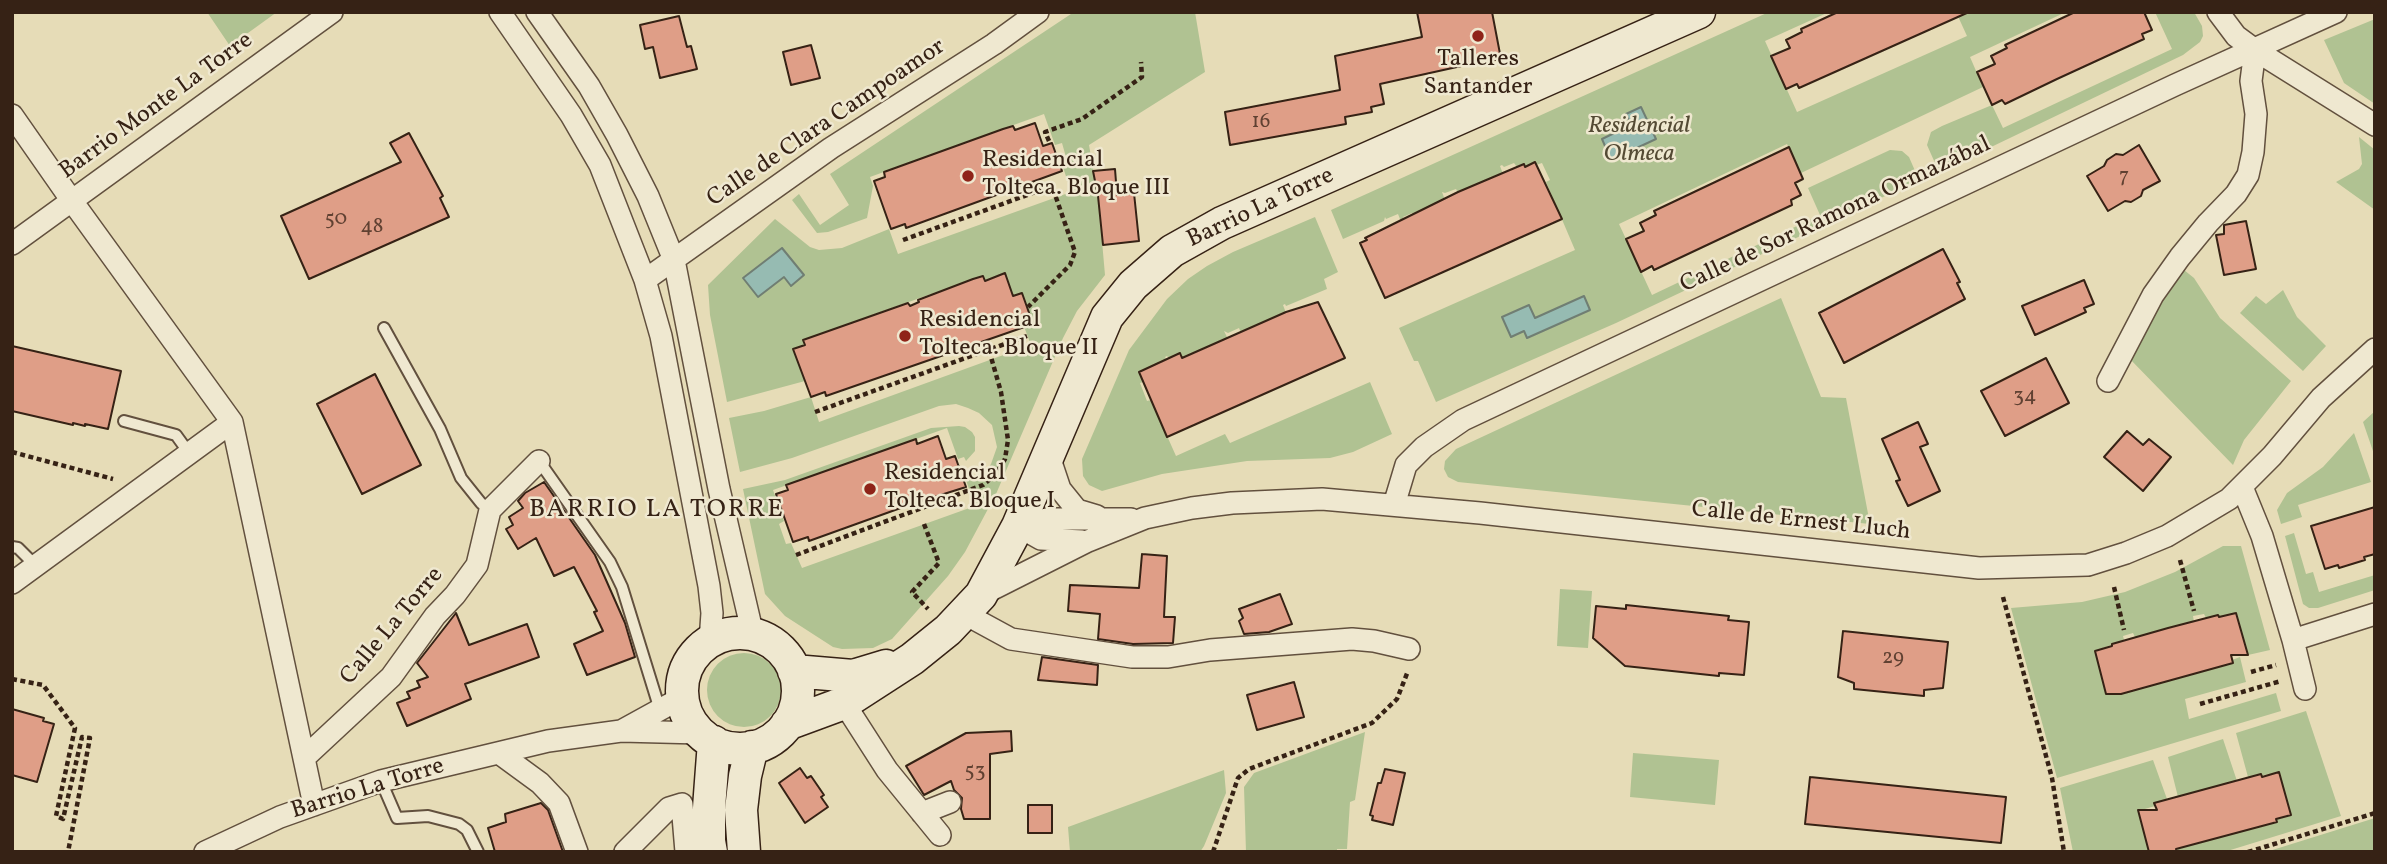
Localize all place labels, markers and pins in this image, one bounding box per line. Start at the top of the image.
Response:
marker: Talleres Santander [1470,28,1486,44]
place label: Talleres Santander [1423,47,1533,103]
place label: Residencial Tolteca. Bloque III [982,148,1170,204]
marker: Residencial Tolteca. Bloque III [960,168,976,184]
place label: Residencial Tolteca. Bloque II [919,308,1098,364]
marker: Residencial Tolteca. Bloque II [897,328,913,344]
place label: Residencial Tolteca. Bloque I [884,461,1055,517]
marker: Residencial Tolteca. Bloque I [862,481,878,497]

